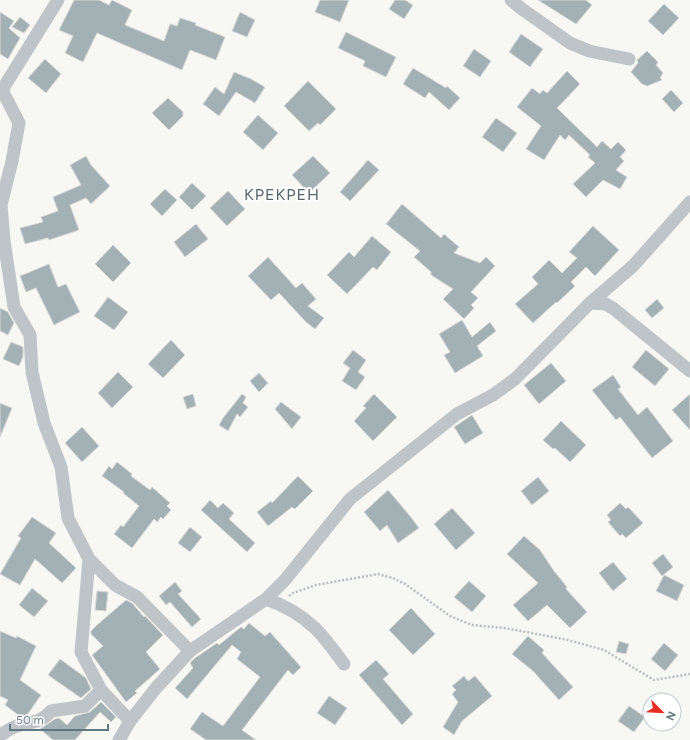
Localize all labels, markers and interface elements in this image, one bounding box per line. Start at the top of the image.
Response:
district label: KPEKPEH [244,185,320,204]
north arrow [642,692,682,732]
scale bar [10,706,108,732]
text: N [663,709,678,722]
text: 50 m [16,713,44,727]

